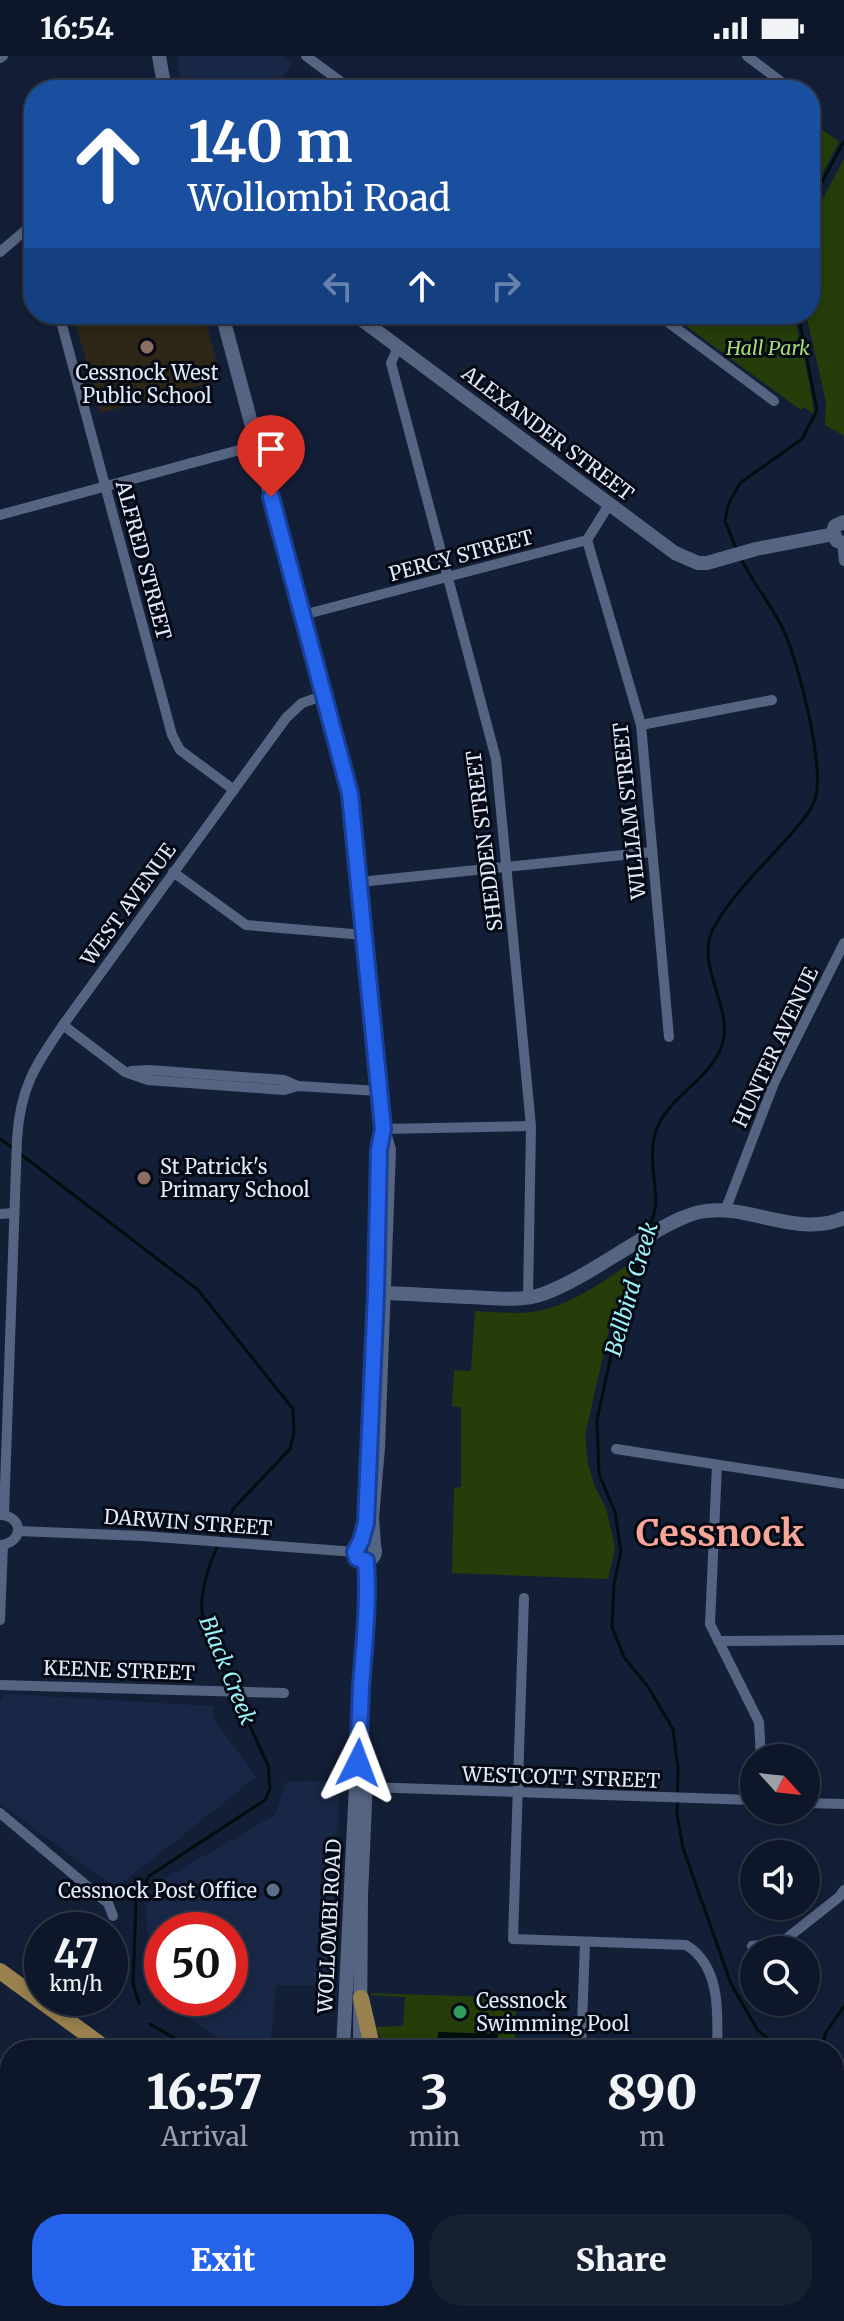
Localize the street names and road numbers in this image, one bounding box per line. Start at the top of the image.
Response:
street label: ALEXANDER STREET [456,360,639,506]
street label: ALFRED STREET [111,477,177,642]
street label: PERCY STREET [386,524,536,586]
street label: WILLIAM STREET [607,721,651,902]
street label: SHEDDEN STREET [461,749,507,933]
street label: WEST AVENUE [75,838,181,971]
street label: HUNTER AVENUE [727,963,823,1131]
street label: DARWIN STREET [103,1504,273,1540]
street label: KEENE STREET [43,1655,195,1685]
street label: WESTCOTT STREET [461,1761,661,1793]
street label: WOLLOMBI ROAD [312,1838,346,2015]

